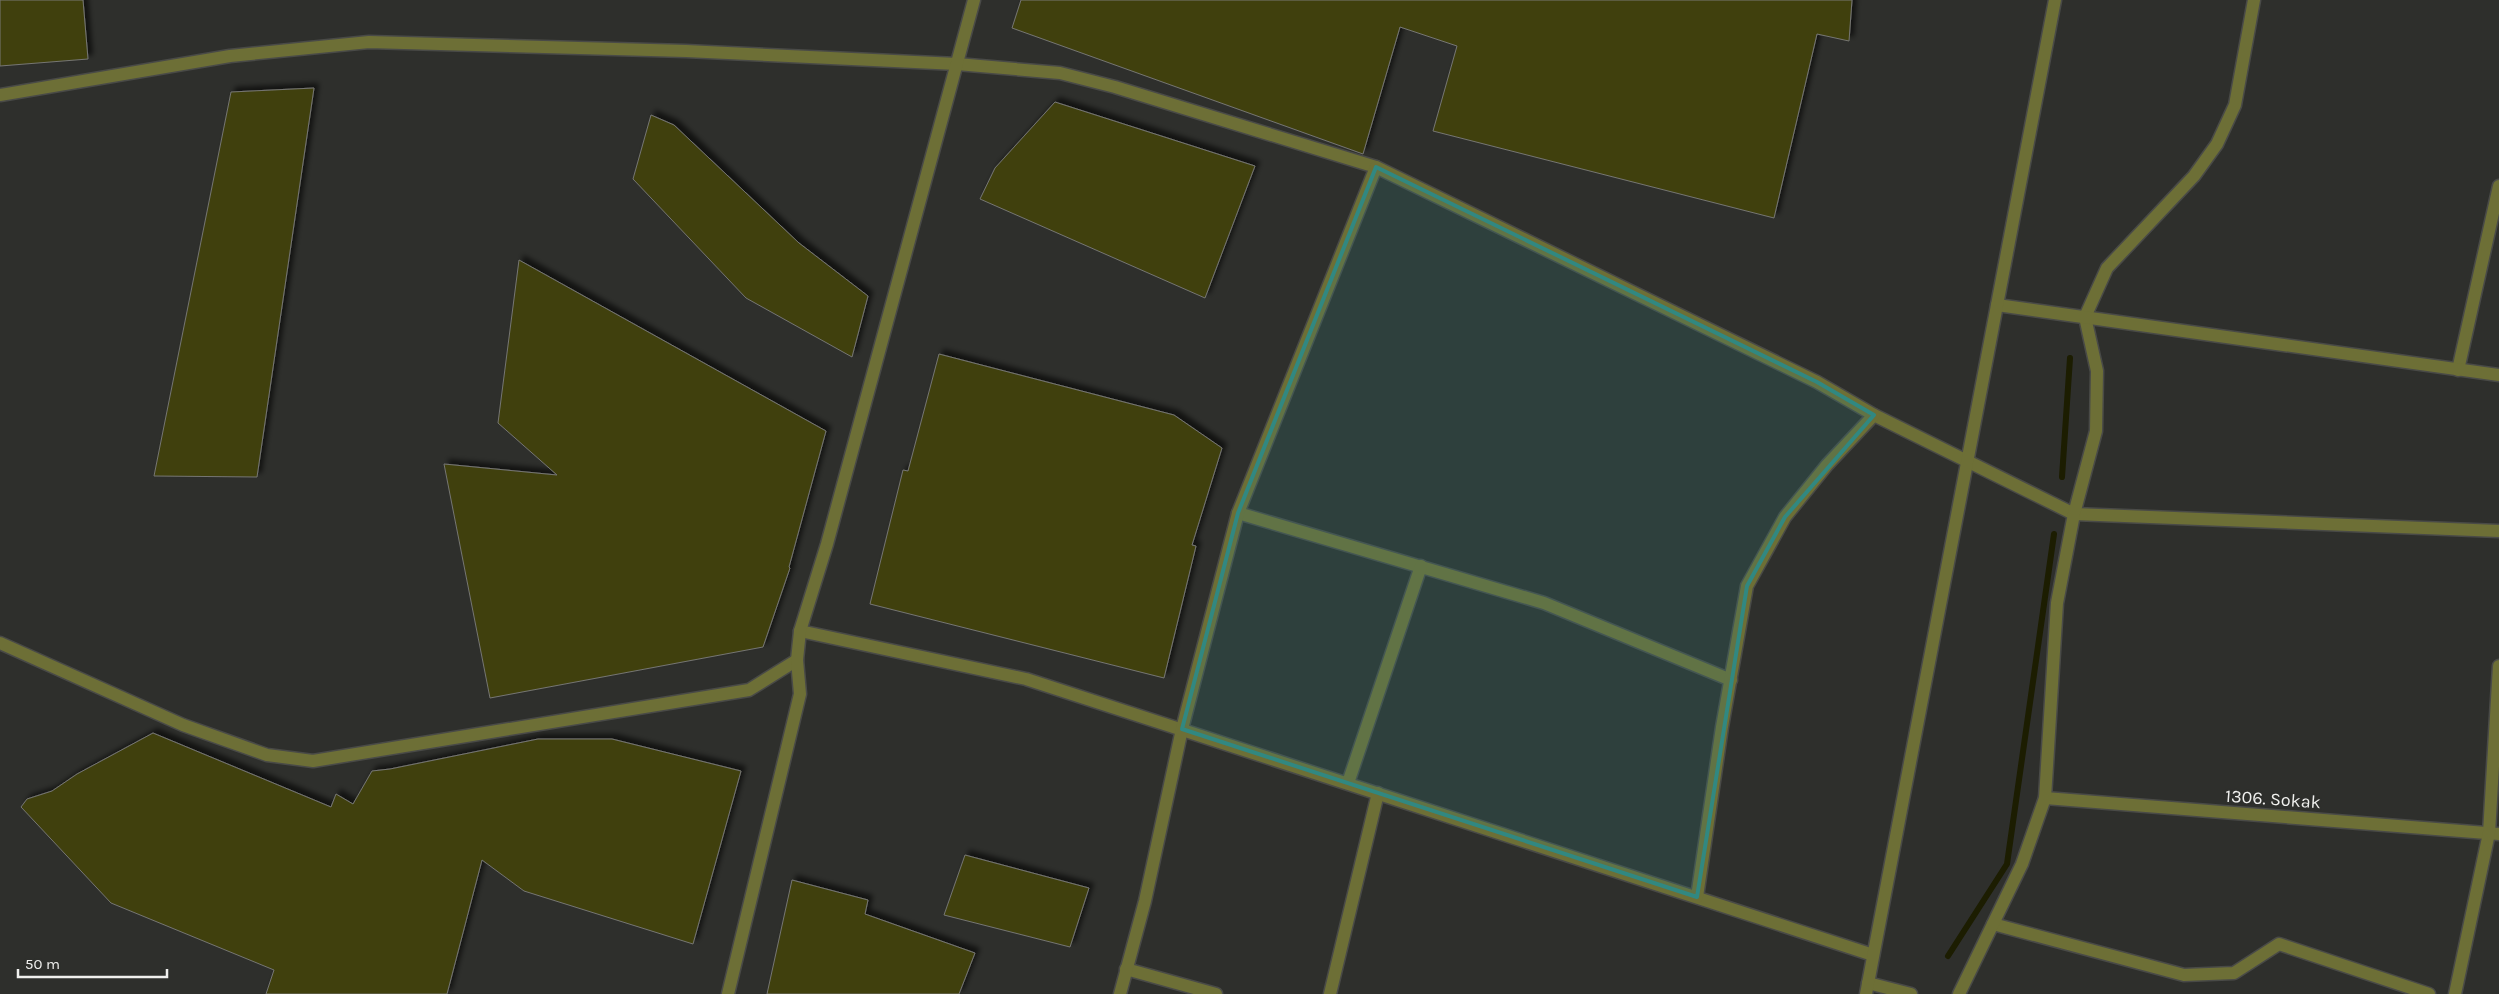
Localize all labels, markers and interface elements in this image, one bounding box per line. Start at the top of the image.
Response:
street label: 1306. Sokak [2224,785,2322,813]
scale bar [18,946,166,978]
text: 50 m [25,955,60,973]

